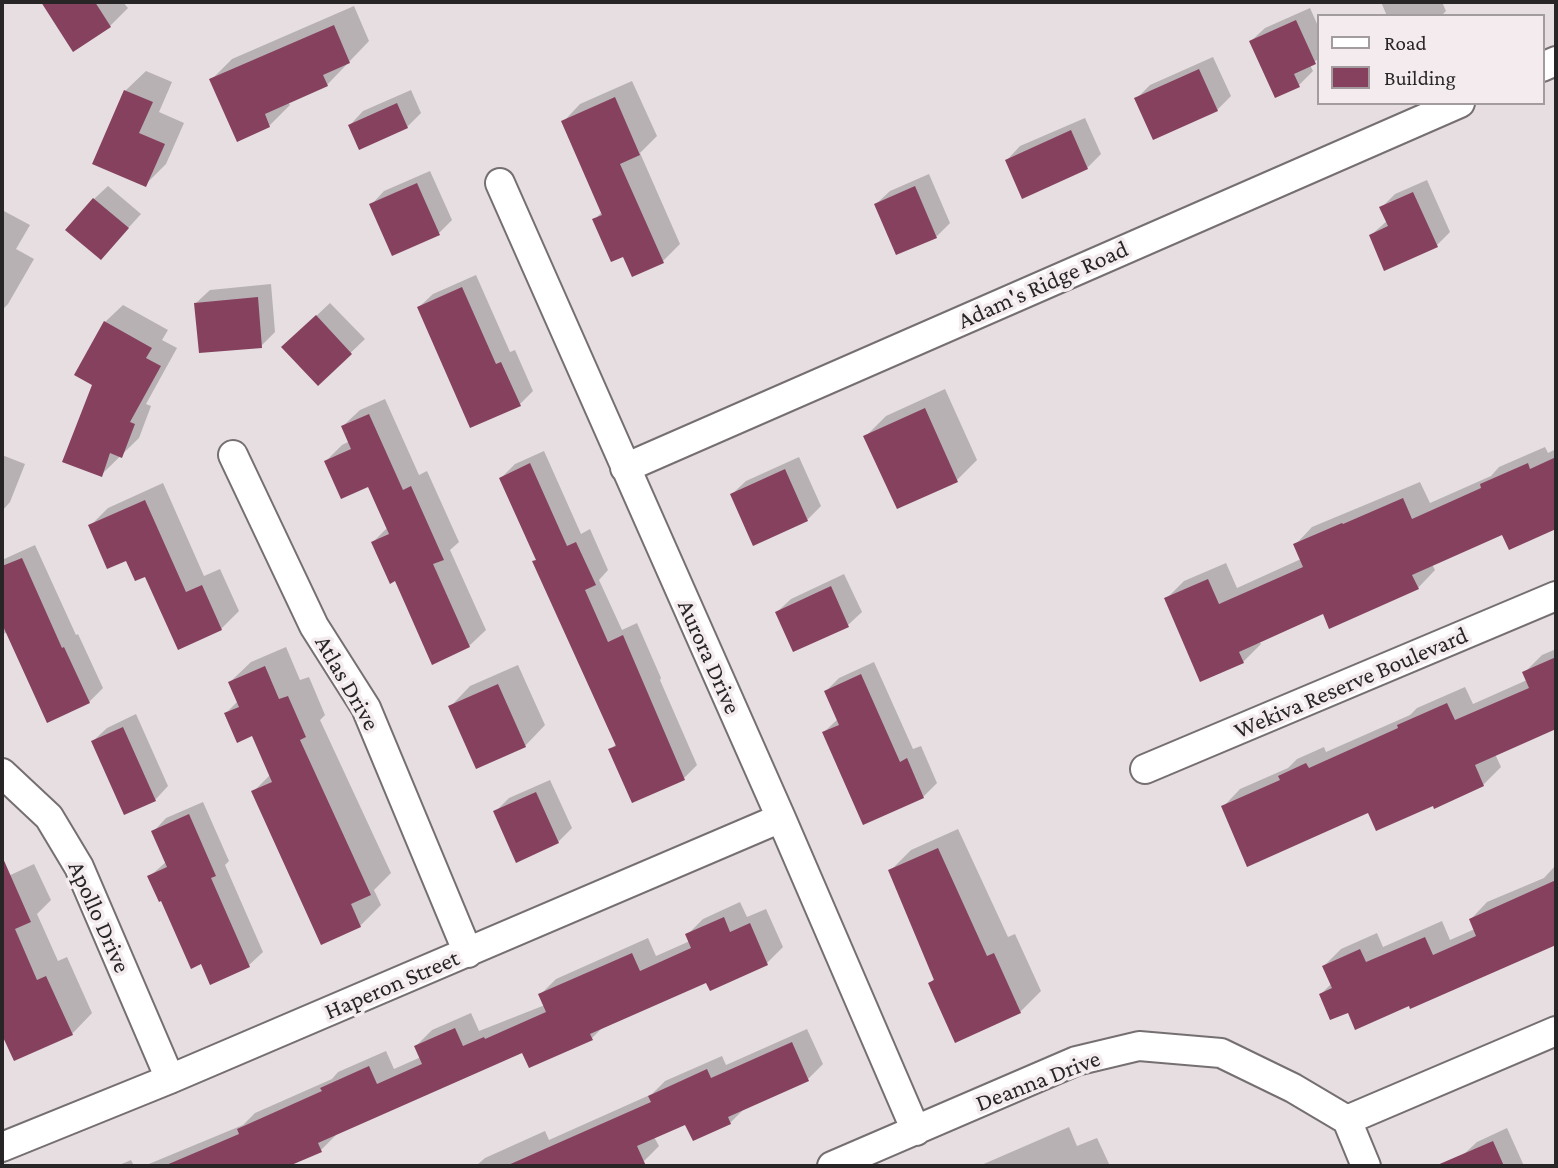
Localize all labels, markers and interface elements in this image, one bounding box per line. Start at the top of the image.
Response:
legend [1316,14,1544,105]
text: Road [1384,31,1427,55]
text: Building [1384,66,1456,90]
street label: Adam's Ridge Road [953,235,1133,335]
street label: Aurora Drive [671,595,747,719]
street label: Wekiva Reserve Boulevard [1230,621,1472,745]
street label: Atlas Drive [308,630,386,736]
street label: Apollo Drive [62,857,136,977]
street label: Haperon Street [320,944,464,1026]
street label: Deanna Drive [972,1044,1104,1118]

